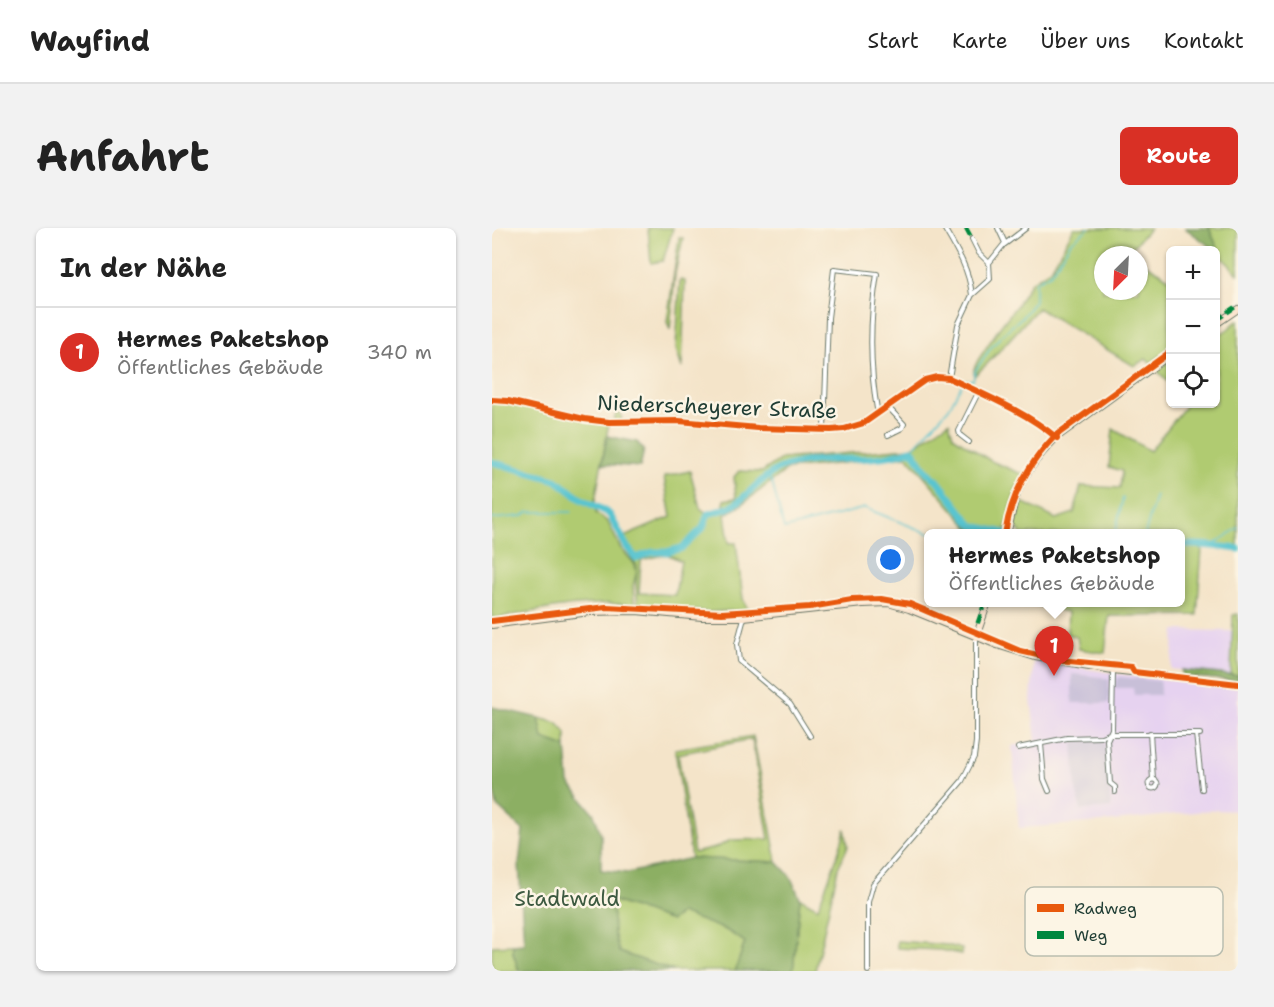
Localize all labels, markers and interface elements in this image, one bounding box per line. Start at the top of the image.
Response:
text: Wayfind [30,22,150,60]
text: Start [868,27,919,55]
text: Karte [952,27,1008,55]
text: Über uns [1041,27,1131,55]
text: Kontakt [1164,27,1244,55]
button: Route [1120,127,1238,185]
text: Anfahrt [36,128,209,184]
north arrow [1094,246,1148,300]
map controls [1166,246,1220,408]
button: + [1166,246,1220,300]
text: In der Nähe [60,250,227,285]
button: − [1166,300,1220,354]
text: Hermes Paketshop [117,325,329,354]
text: 1 [75,339,84,365]
text: 340 m [367,339,432,365]
text: Öffentliches Gebäude [117,354,324,380]
button: locate [1166,354,1220,408]
street label: Niederscheyerer Straße [597,389,837,425]
popup [924,529,1185,607]
text: Hermes Paketshop [949,541,1161,570]
your location [876,545,905,574]
text: Öffentliches Gebäude [949,570,1155,596]
pin: 1 [1034,626,1074,676]
park label: Stadtwald [514,885,620,913]
legend [1025,887,1223,956]
text: Radweg [1074,898,1137,919]
text: Weg [1074,925,1108,946]

